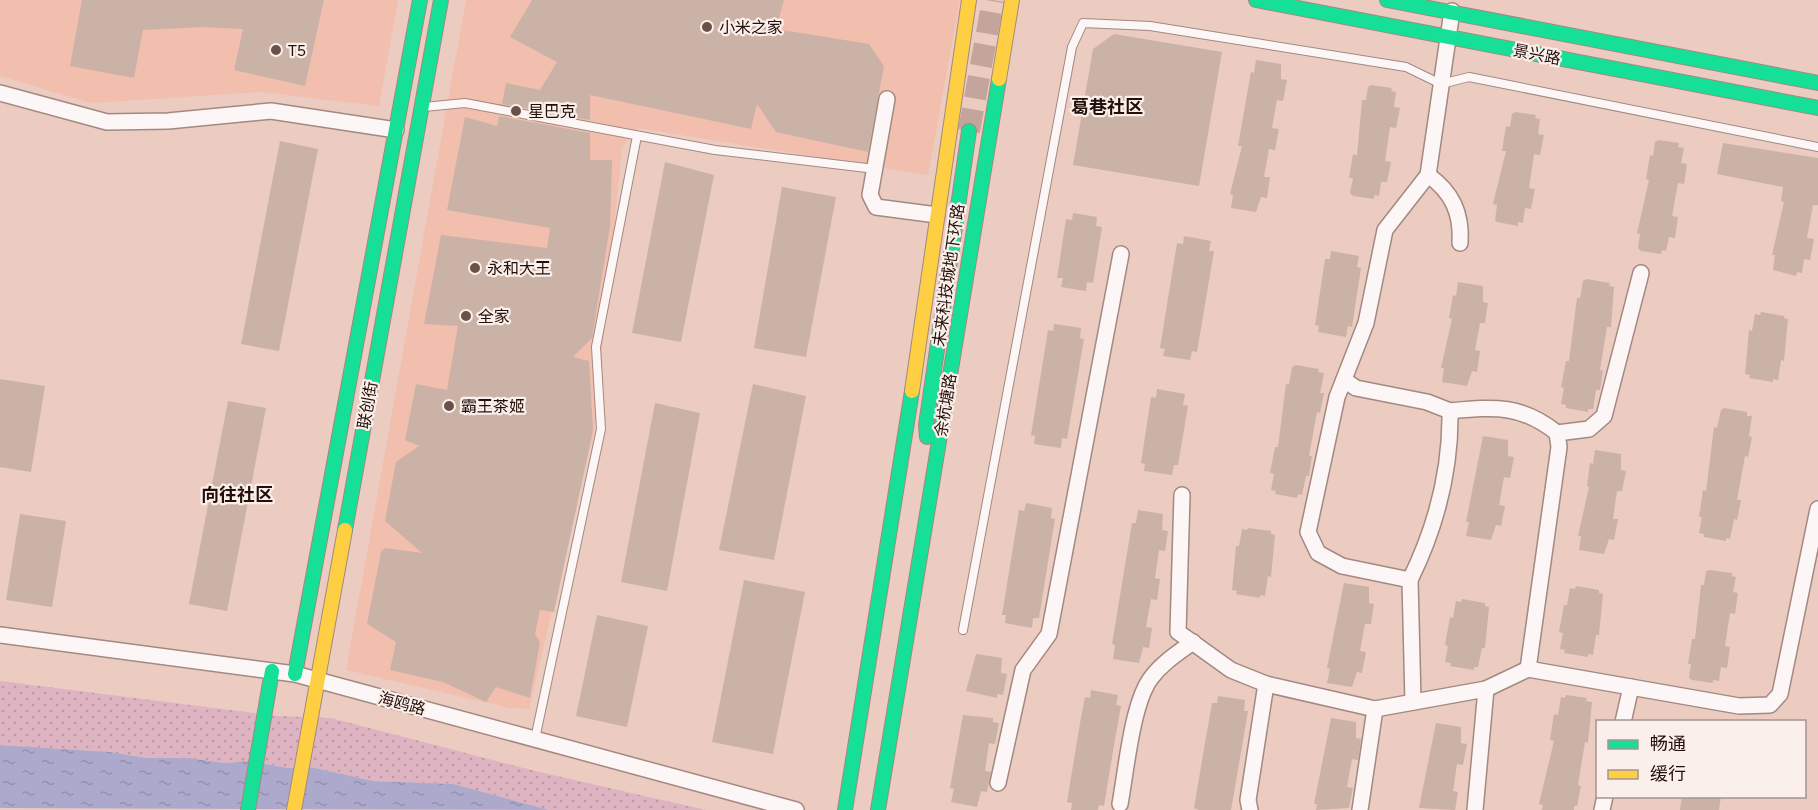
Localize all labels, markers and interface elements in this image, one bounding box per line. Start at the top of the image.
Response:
place label: 小米之家 [719,18,783,37]
marker: 小米之家 [700,20,714,34]
place label: T5 [288,41,306,60]
street label: 景兴路 [1512,41,1562,68]
marker: T5 [269,43,283,57]
district label: 葛巷社区 [1071,96,1143,118]
place label: 星巴克 [528,102,576,121]
marker: 星巴克 [509,104,523,118]
street label: 未来科技城地下环路 [929,202,968,348]
place label: 永和大王 [487,259,551,278]
marker: 永和大王 [468,261,482,275]
place label: 全家 [478,307,510,326]
marker: 全家 [459,309,473,323]
street label: 余杭塘路 [931,372,960,438]
street label: 联创街 [354,380,381,430]
place label: 霸王茶姬 [461,397,525,416]
marker: 霸王茶姬 [442,399,456,413]
district label: 向往社区 [201,484,273,506]
street label: 海鸥路 [376,688,428,719]
legend [1596,720,1806,798]
text: 畅通 [1650,733,1686,755]
text: 缓行 [1650,763,1686,785]

